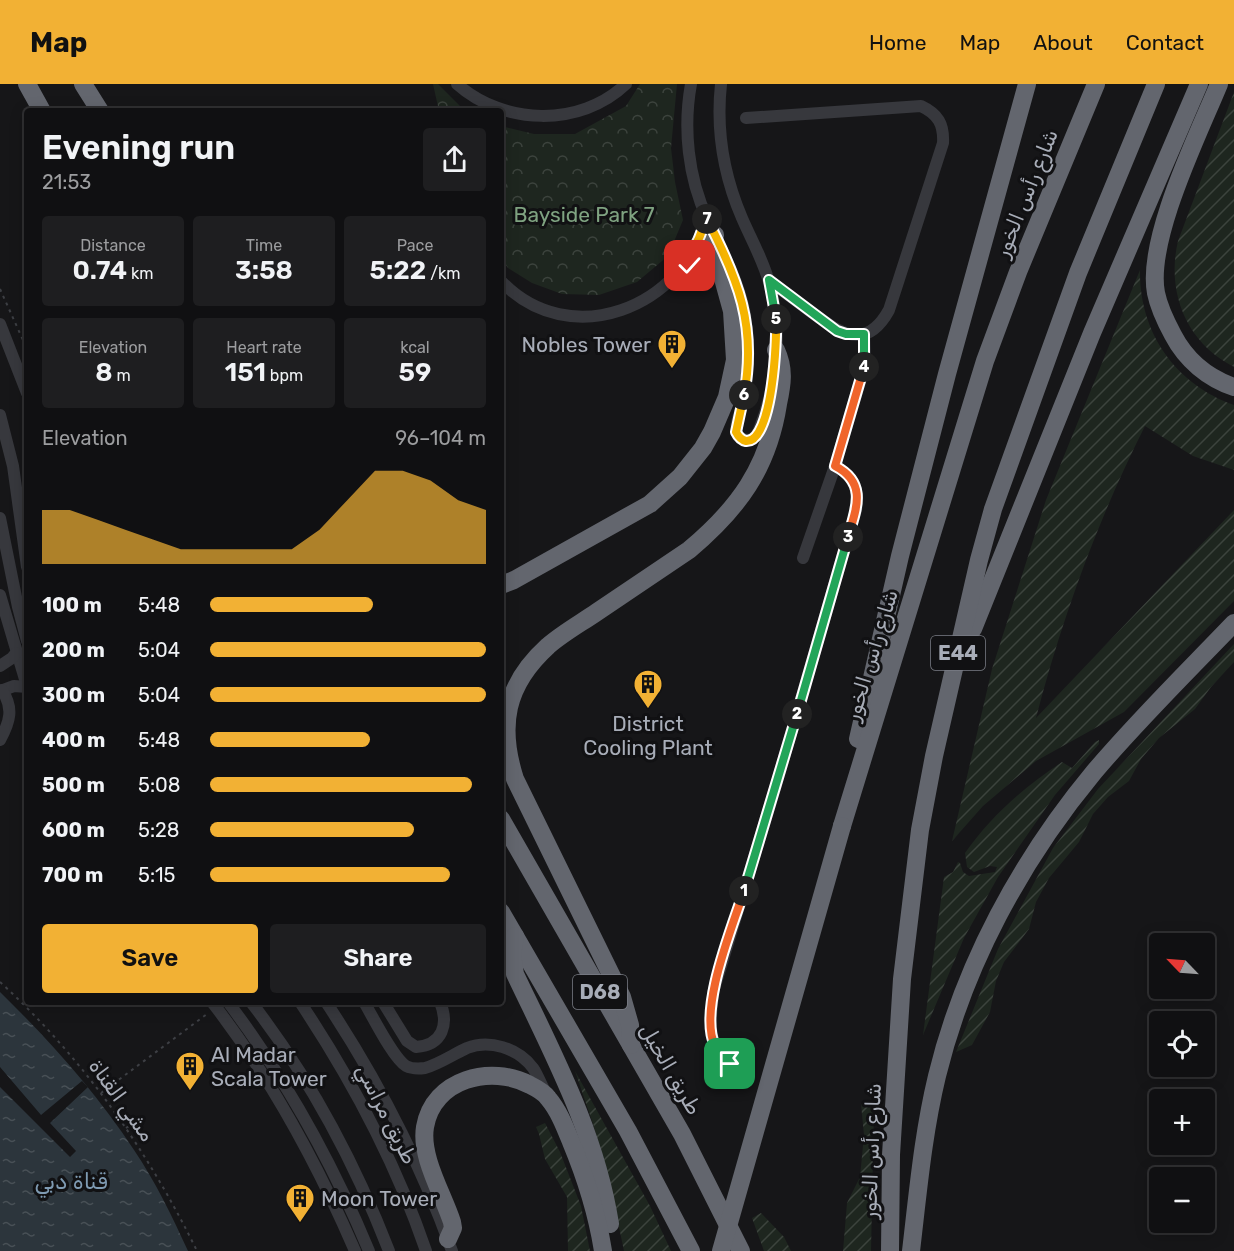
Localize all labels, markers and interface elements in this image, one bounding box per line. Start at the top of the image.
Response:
text: Map [30,26,87,59]
text: Home [869,30,926,55]
text: Map [959,30,1000,55]
text: About [1033,30,1093,55]
text: Contact [1126,30,1204,55]
street label: شارع رأس الخور [988,125,1065,263]
text: Evening run [42,128,235,167]
button: share [423,128,486,191]
text: 21:53 [42,170,91,194]
park label: Bayside Park 7 [513,202,655,227]
pin: 7 [692,204,722,234]
text: 7 [702,209,712,228]
text: Distance [80,236,146,255]
text: Time [246,236,282,255]
text: Pace [397,236,433,255]
pin [664,240,715,291]
icon: check [673,249,706,282]
text: 0.74 [73,255,127,286]
text: 3:58 [235,255,293,286]
text: 5:22 [370,255,426,286]
text: km [127,264,153,283]
text: /km [426,264,460,283]
pin: 5 [761,304,791,334]
text: 5 [771,309,781,328]
building icon: Nobles Tower [656,328,688,370]
place label: Nobles Tower [521,332,651,357]
text: Elevation [79,338,147,357]
text: Heart rate [226,338,302,357]
text: kcal [400,338,430,357]
pin: 4 [849,352,879,382]
text: 8 [95,357,113,388]
text: 151 [225,357,266,388]
text: 59 [399,357,431,388]
text: 4 [859,357,869,376]
text: m [113,366,131,385]
text: bpm [266,366,303,385]
pin: 6 [729,380,759,410]
text: 6 [739,385,749,404]
text: Elevation [42,426,128,450]
text: 96–104 m [395,426,486,450]
pin: 3 [833,522,863,552]
text: 3 [843,527,853,546]
street label: شارع رأس الخور [839,586,905,726]
text: 100 m [42,593,102,617]
text: 5:48 [138,593,180,617]
road number: E44 [931,636,985,670]
text: 200 m [42,638,105,662]
text: 5:04 [138,638,180,662]
building icon: District Cooling Plant [632,668,664,710]
text: 300 m [42,683,105,707]
text: 5:04 [138,683,180,707]
pin: 2 [782,699,812,729]
text: 2 [792,704,802,723]
place label: District Cooling Plant [583,711,713,760]
text: 400 m [42,728,105,752]
text: 5:48 [138,728,180,752]
text: 500 m [42,773,105,797]
text: 5:08 [138,773,180,797]
text: 600 m [42,818,105,842]
text: 5:28 [138,818,179,842]
text: 700 m [42,863,103,887]
text: 5:15 [138,863,175,887]
pin: 1 [729,876,759,906]
text: 1 [740,881,748,900]
button: Save [42,924,258,993]
button: Share [270,924,486,993]
north arrow [1149,933,1215,999]
map controls [1149,933,1215,1233]
road number: D68 [573,975,627,1009]
button: locate [1149,1011,1215,1077]
street label: طريق الخيل [635,1019,707,1119]
pin [704,1038,755,1089]
place label: Al Madar Scala Tower [211,1042,327,1091]
icon: arrive [713,1047,746,1080]
building icon: Al Madar Scala Tower [174,1050,206,1092]
street label: مشي القناة [81,1054,160,1148]
street label: طريق مراسي [348,1060,423,1170]
street label: شارع رأس الخور [856,1083,888,1221]
button: + [1149,1089,1215,1155]
button: − [1149,1167,1215,1233]
water label: قناة دبي [34,1168,108,1198]
building icon: Moon Tower [284,1182,316,1224]
place label: Moon Tower [321,1186,437,1211]

